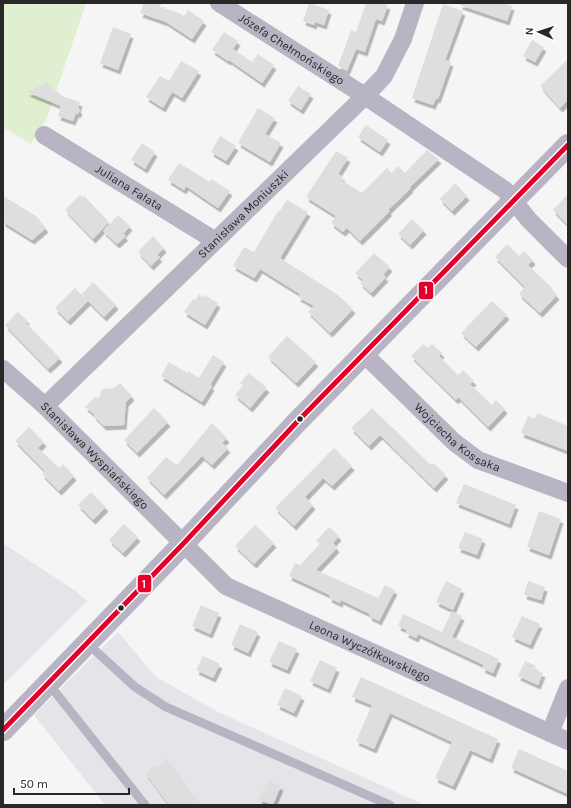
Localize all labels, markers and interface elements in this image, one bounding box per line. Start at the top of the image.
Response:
street label: Józefa Chełmońskiego [236,10,347,88]
north arrow [519,12,559,52]
text: N [523,27,536,36]
street label: Juliana Fałata [93,162,165,214]
street label: Stanisława Moniuszki [195,167,292,261]
line badge: 1 [418,281,434,300]
text: 1 [424,284,428,297]
street label: Stanisława Wyspiańskiego [38,399,152,512]
street label: Wojciecha Kossaka [411,400,502,475]
unlabelled marker [295,414,305,424]
line badge: 1 [137,574,152,593]
text: 1 [142,578,146,591]
unlabelled marker [116,603,126,613]
street label: Leona Wyczółkowskiego [307,618,432,685]
scale bar [14,770,129,796]
text: 50 m [20,777,48,791]

